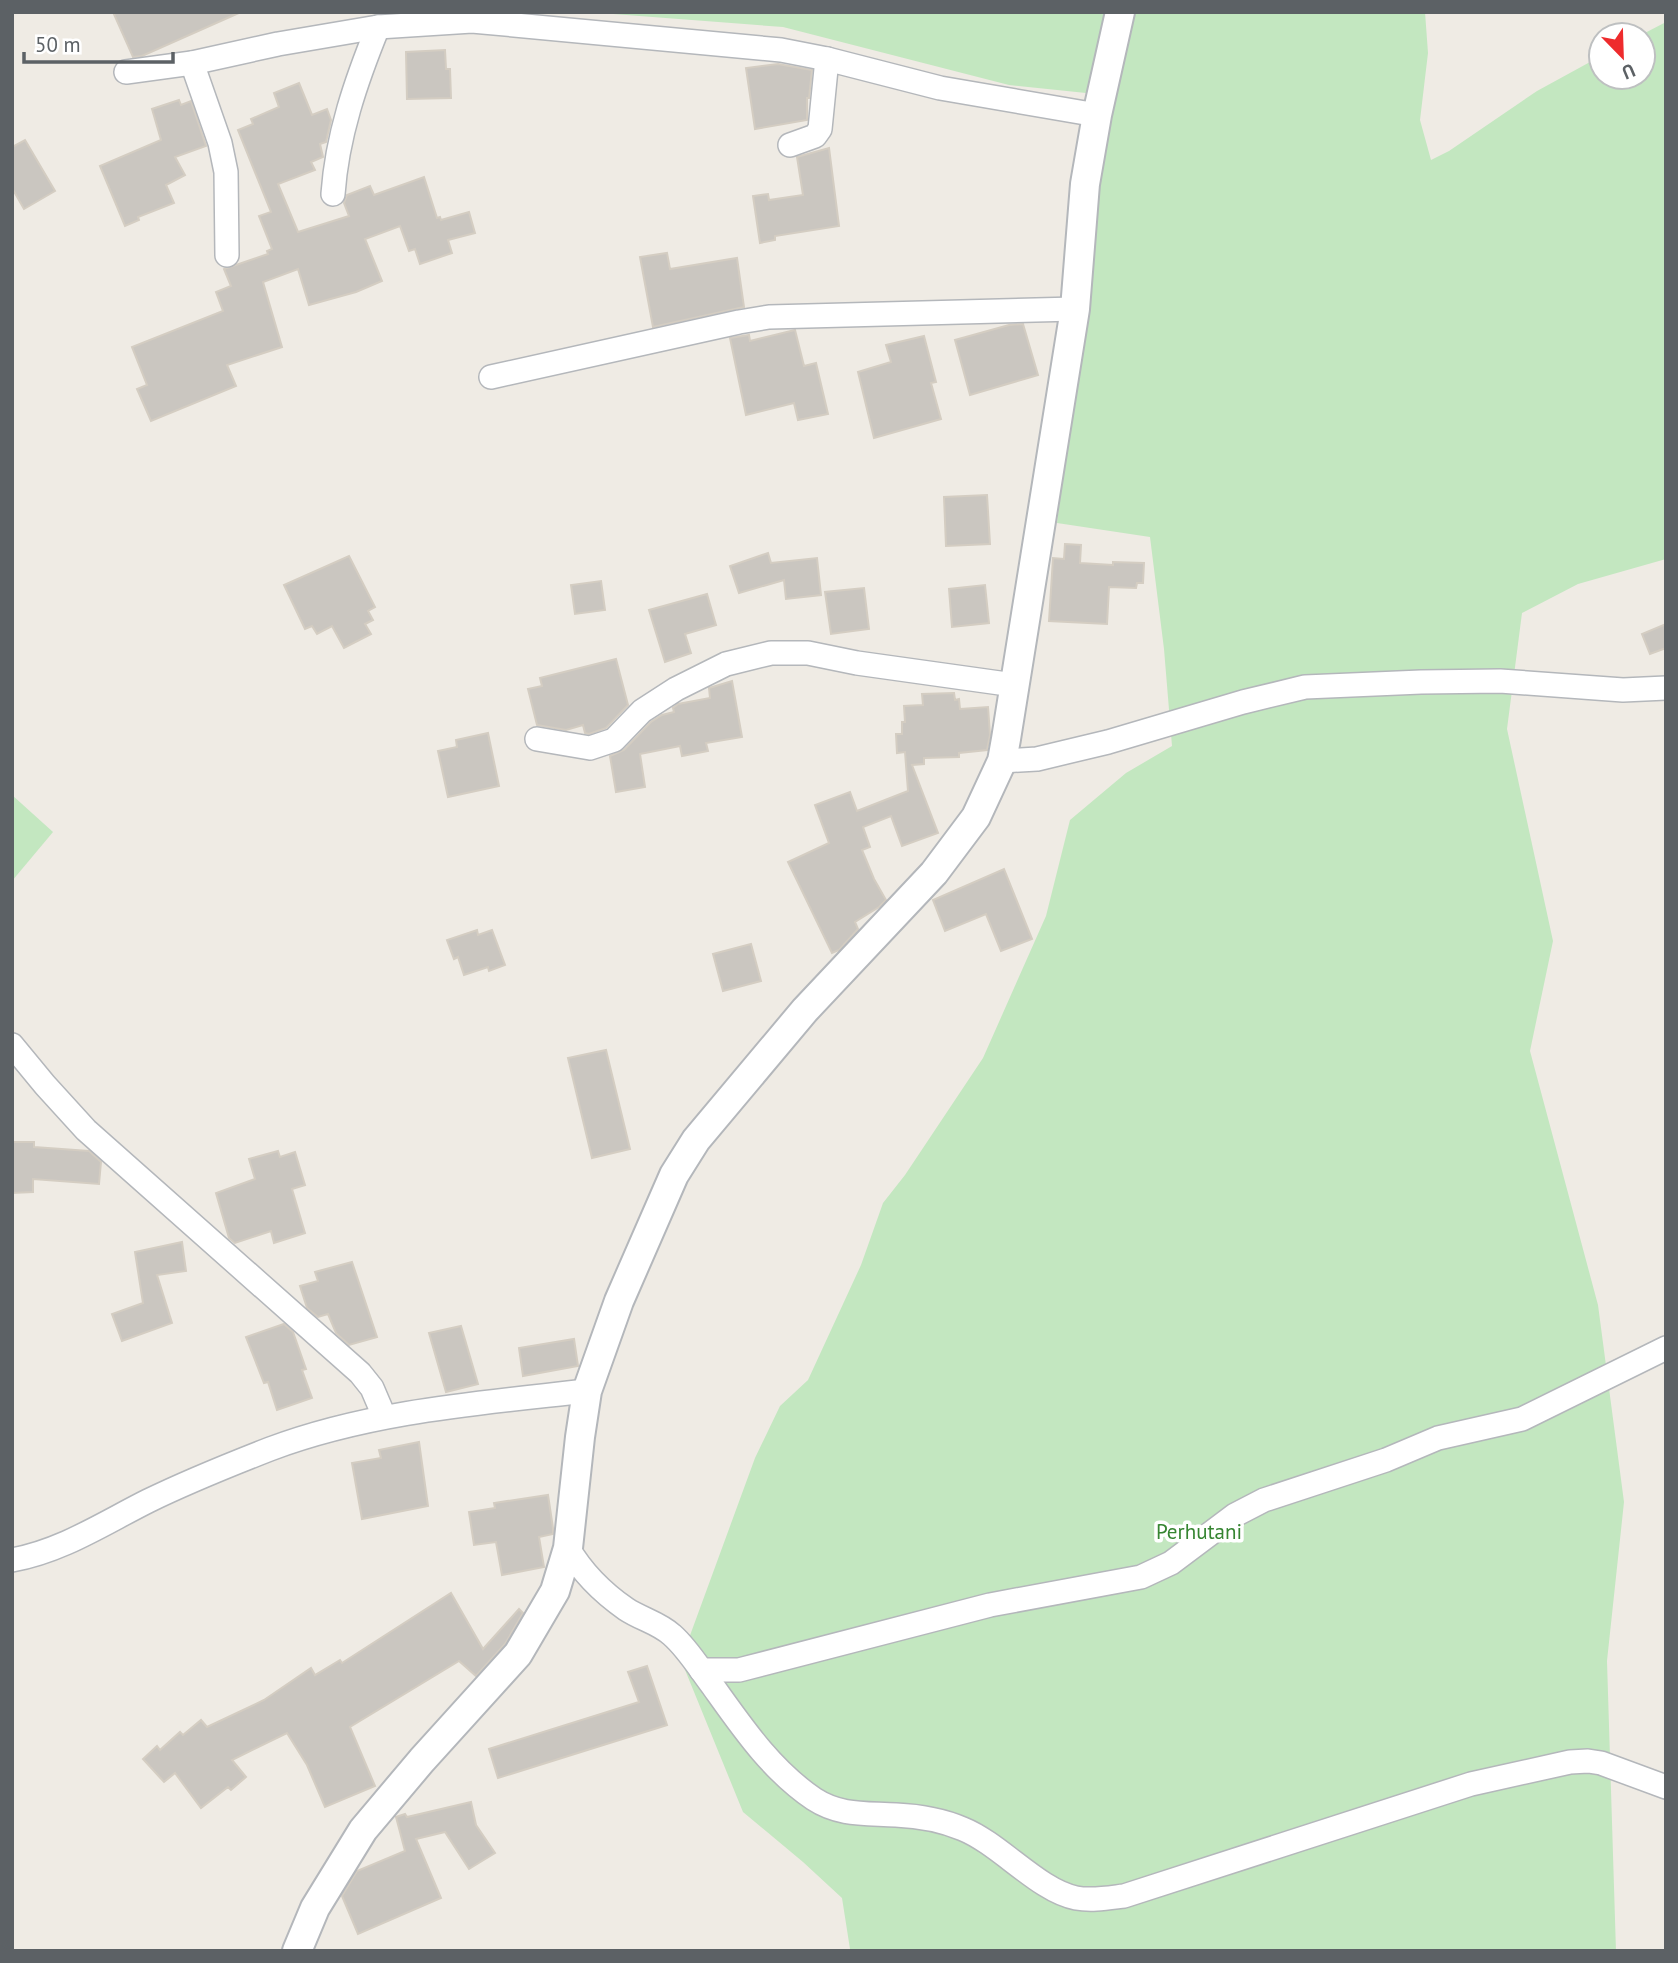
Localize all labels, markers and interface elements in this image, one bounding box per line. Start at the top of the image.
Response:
scale bar [24,21,173,65]
north arrow [1587,21,1657,91]
text: 50 m [35,31,81,58]
text: U [1618,58,1639,85]
park label: Perhutani [1156,1518,1242,1545]

